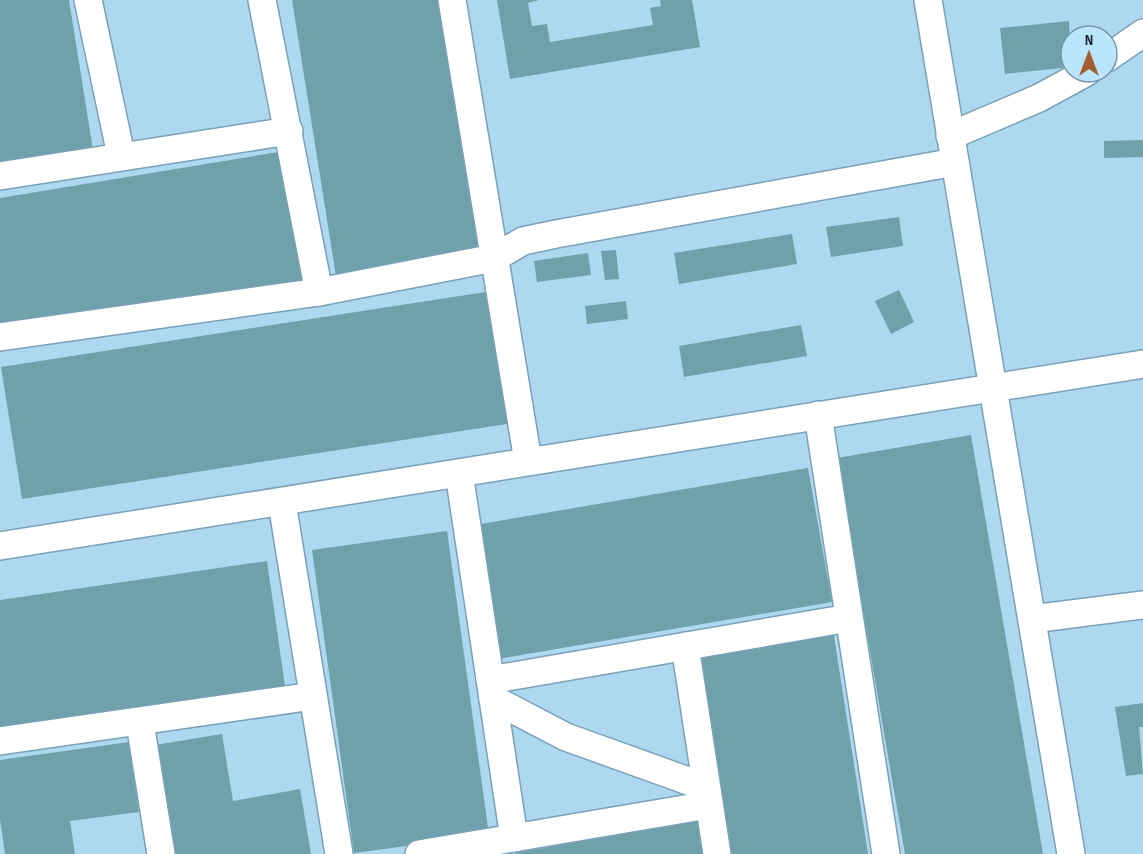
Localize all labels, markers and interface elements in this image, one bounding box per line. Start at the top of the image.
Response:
north arrow [1059,24,1119,84]
text: N [1085,31,1093,50]

